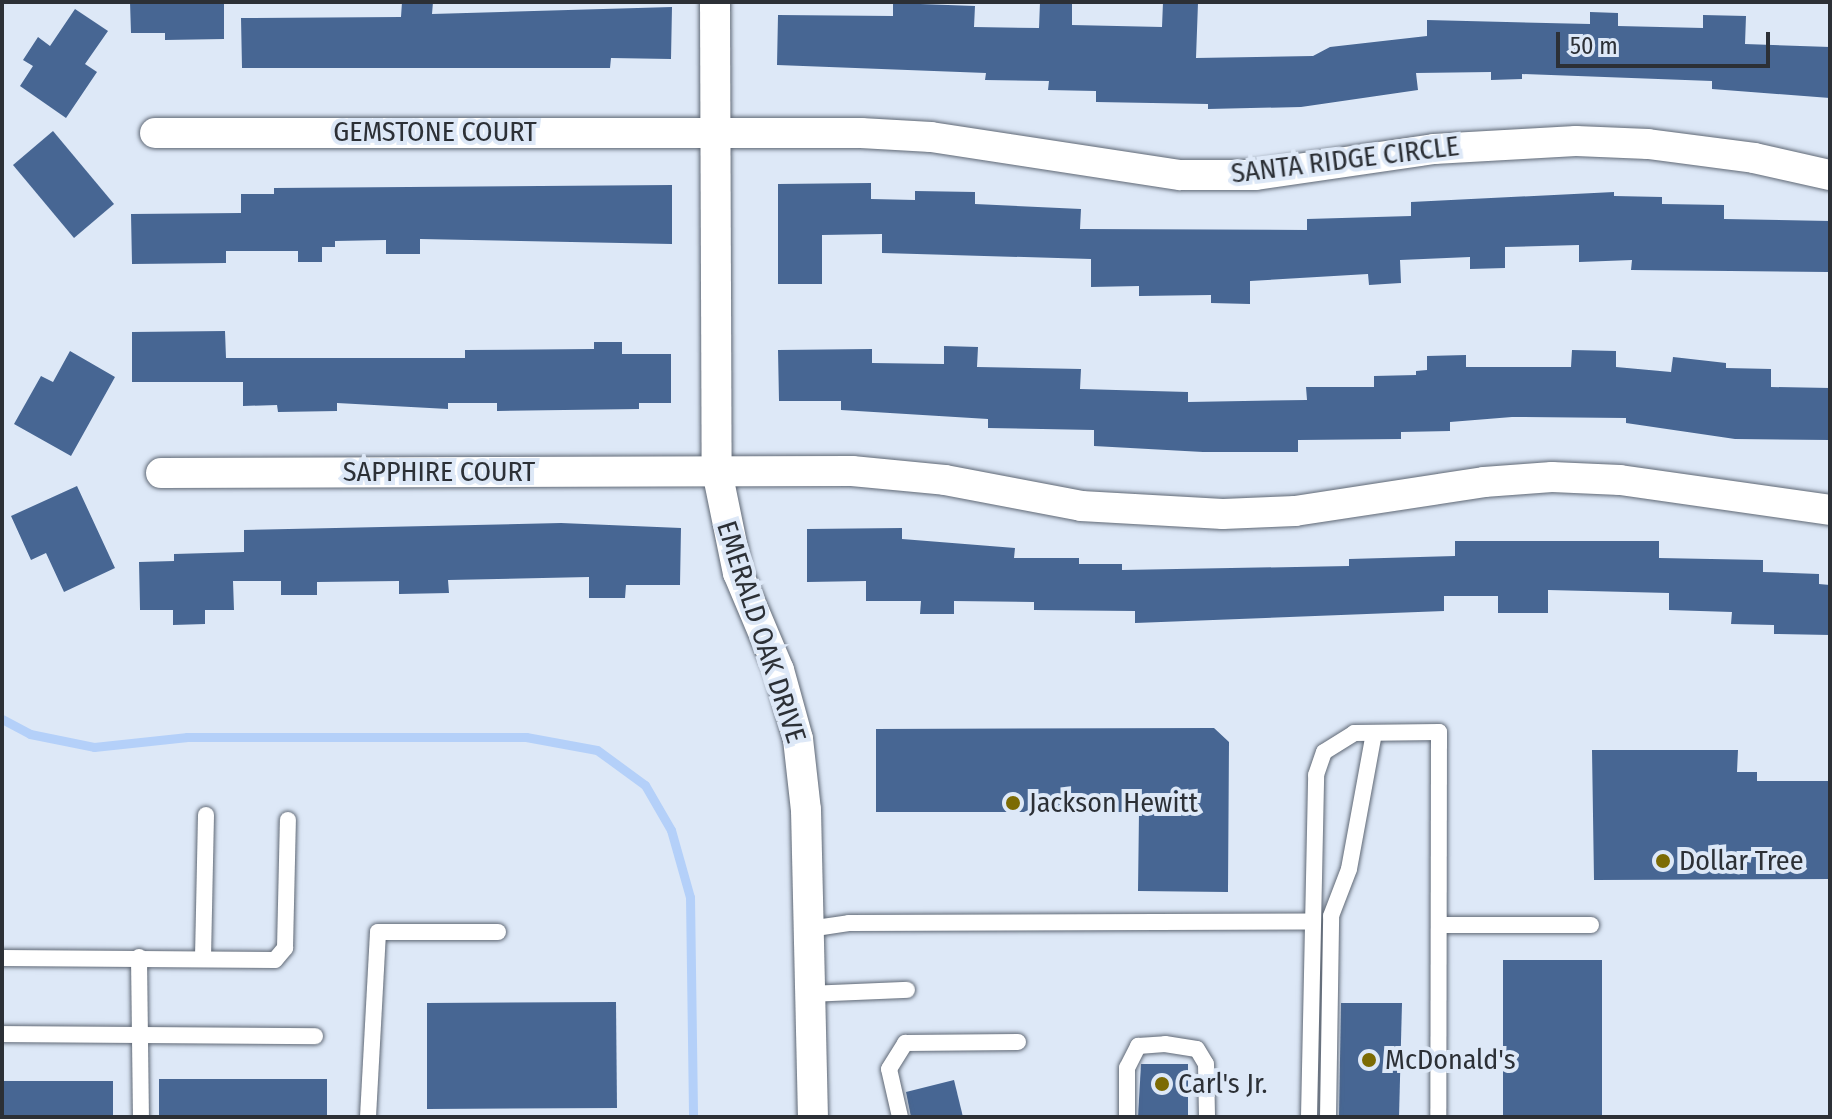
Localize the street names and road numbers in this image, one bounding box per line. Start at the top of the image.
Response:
street label: GEMSTONE COURT [333,115,537,149]
street label: SANTA RIDGE CIRCLE [1229,129,1461,191]
street label: SAPPHIRE COURT [343,455,535,489]
street label: EMERALD OAK DRIVE [709,517,813,747]

